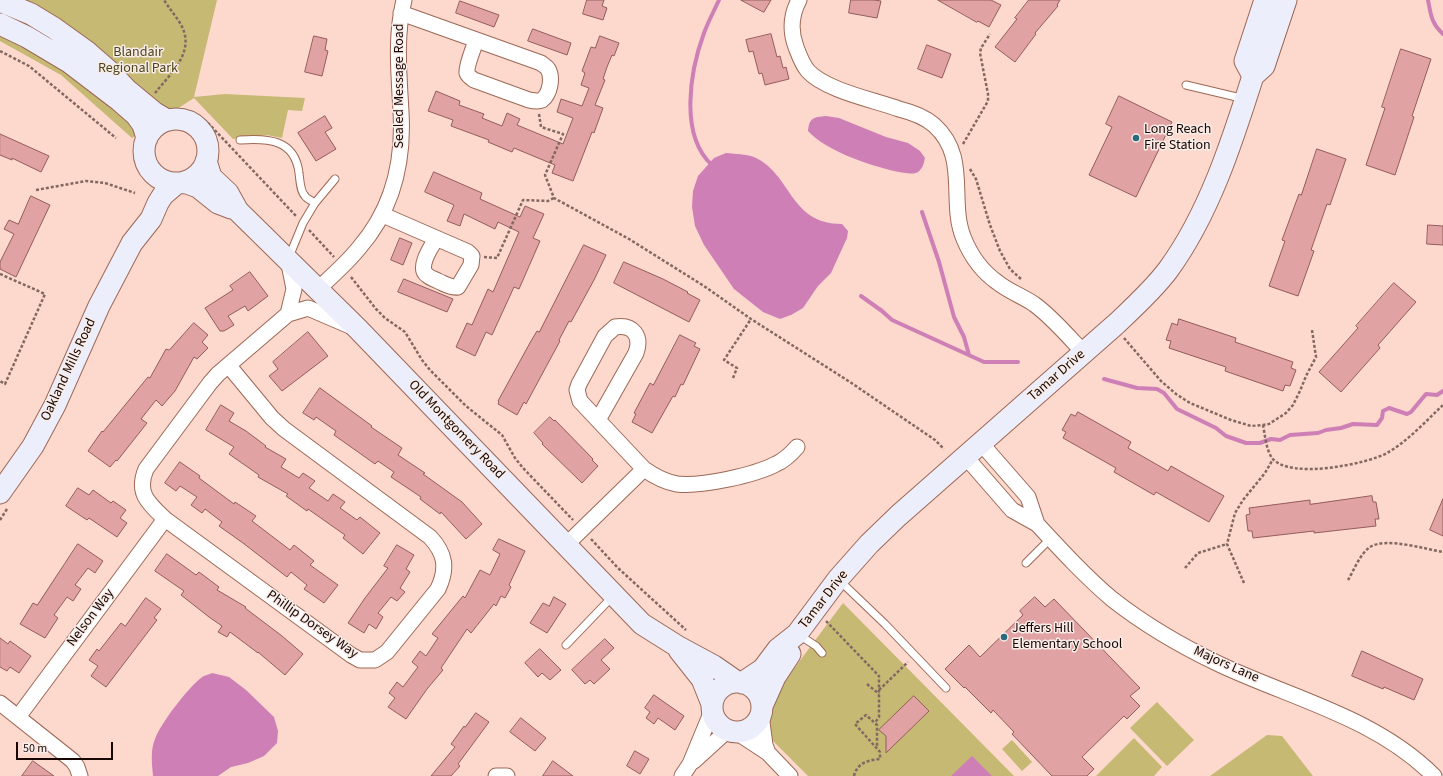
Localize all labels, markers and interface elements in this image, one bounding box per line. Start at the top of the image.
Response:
street label: Sealed Message Road [392,24,408,148]
park label: Blandair Regional Park [98,45,178,78]
place label: Long Reach Fire Station [1144,122,1211,154]
marker: Long Reach Fire Station [1131,133,1141,143]
street label: Oakland Mills Road [38,316,100,424]
street label: Tamar Drive [1025,347,1089,405]
street label: Old Montgomery Road [404,377,508,483]
street label: Tamar Drive [796,567,852,633]
street label: Nelson Way [64,586,118,650]
street label: Phillip Dorsey Way [263,587,361,663]
place label: Jeffers Hill Elementary School [1012,621,1122,654]
marker: Jeffers Hill Elementary School [999,632,1009,642]
street label: Majors Lane [1191,643,1261,687]
scale bar [18,734,115,760]
text: 50 m [23,740,47,757]

